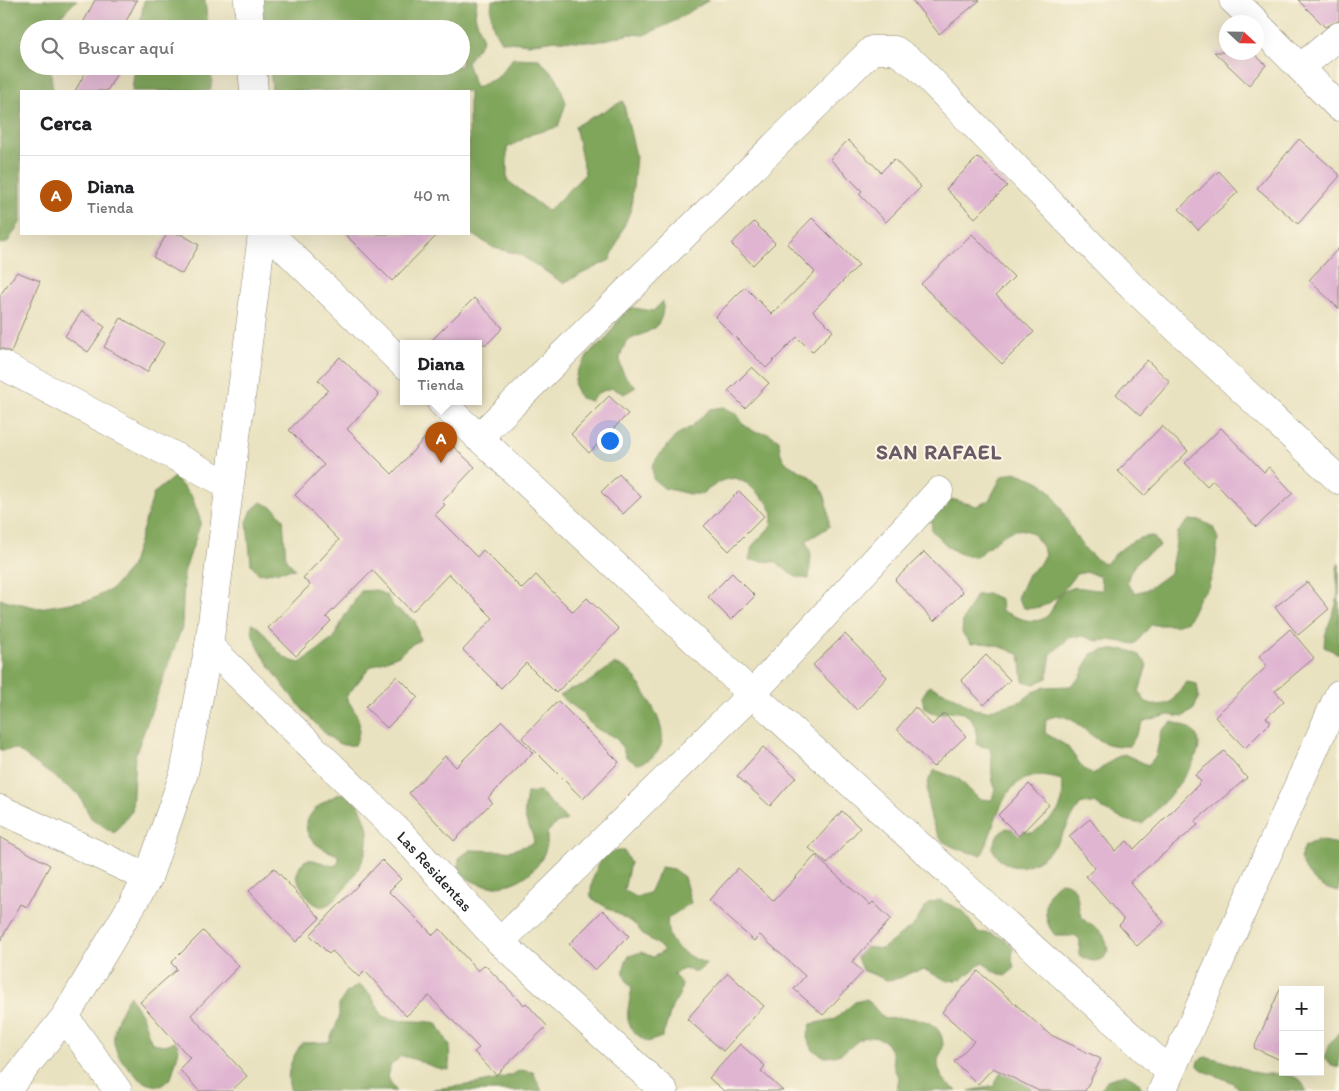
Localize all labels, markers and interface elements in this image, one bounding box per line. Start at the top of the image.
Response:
north arrow [1219,15,1264,60]
search box [20,20,470,75]
icon: search [38,34,66,62]
text: Buscar aquí [78,36,174,59]
text: Cerca [40,110,92,135]
text: Diana [87,175,134,198]
text: A [51,186,61,205]
text: 40 m [413,186,450,205]
text: Tienda [87,198,134,217]
popup [400,340,482,405]
text: Diana [417,352,465,375]
text: Tienda [417,375,464,394]
pin: A [425,422,457,463]
your location [597,428,623,454]
district label: SAN RAFAEL [876,439,1002,464]
street label: Las Residentas [394,827,477,915]
map controls [1279,986,1324,1076]
button: + [1279,986,1324,1031]
button: − [1279,1031,1324,1076]

